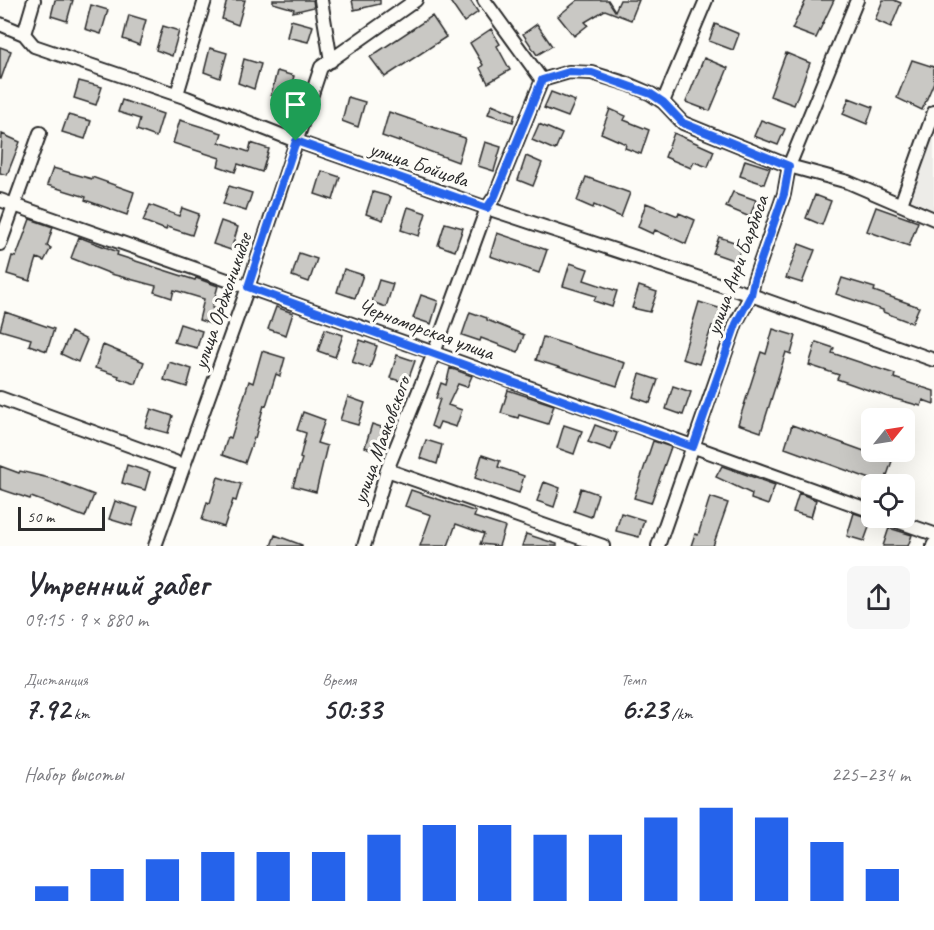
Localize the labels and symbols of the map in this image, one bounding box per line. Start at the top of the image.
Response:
pin [270,79,321,141]
street label: улица Бойцова [364,134,473,194]
street label: улица Анри Барбюса [699,190,775,340]
street label: улица Орджоникидзе [186,228,258,374]
street label: Черноморская улица [355,292,499,366]
street label: улица Маяковского [345,370,417,509]
north arrow [861,408,915,462]
scale bar [18,504,105,532]

